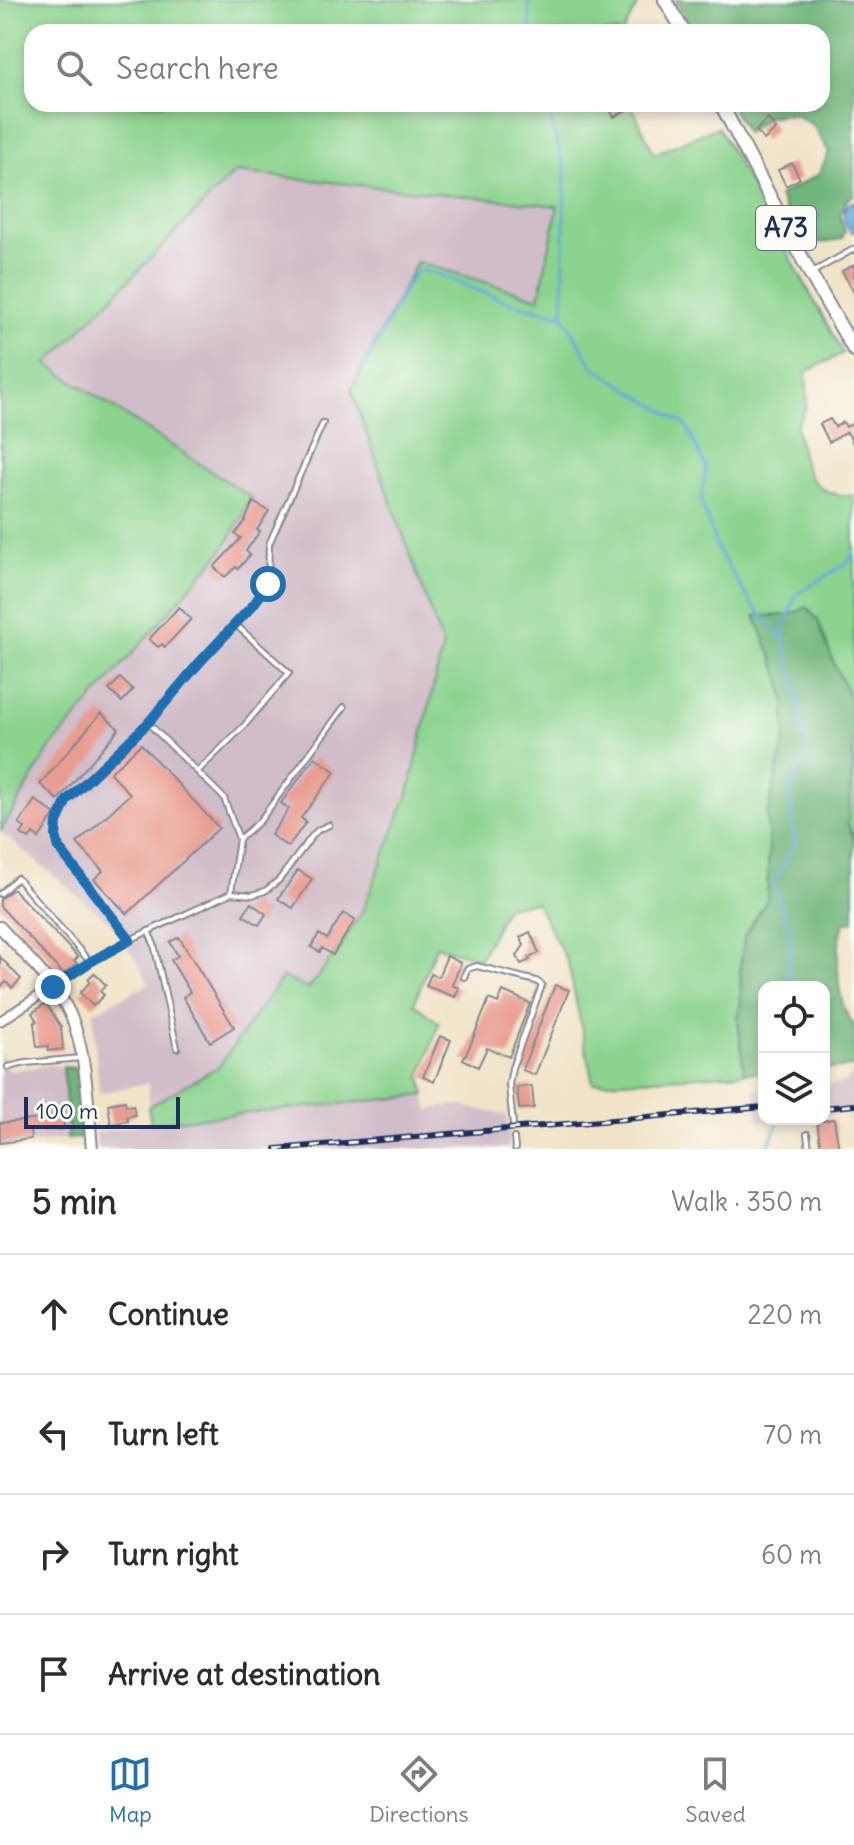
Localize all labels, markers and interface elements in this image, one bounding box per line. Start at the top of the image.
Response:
search box [24,24,830,112]
icon: search [52,46,96,90]
text: Search here [116,49,279,87]
road number: A73 [756,206,816,250]
route start [250,566,286,602]
route end [35,969,71,1005]
map controls [758,981,830,1125]
button: locate [758,981,830,1053]
button: layers [758,1053,830,1125]
scale bar [24,1093,180,1129]
text: 100 m [36,1097,98,1125]
text: 5 min [32,1180,117,1223]
text: Walk · 350 m [671,1185,822,1218]
icon: ahead [32,1292,76,1336]
text: Continue [108,1295,229,1333]
text: 220 m [747,1298,822,1331]
icon: left [32,1412,76,1456]
text: Turn left [108,1415,219,1453]
text: 70 m [763,1418,822,1451]
icon: right [32,1532,76,1576]
text: Turn right [108,1535,239,1573]
text: 60 m [761,1538,822,1571]
icon: arrive [32,1652,76,1696]
text: Arrive at destination [108,1655,380,1693]
tab: Map [108,1752,152,1828]
tab: Directions [369,1752,469,1828]
tab: Saved [685,1752,746,1828]

